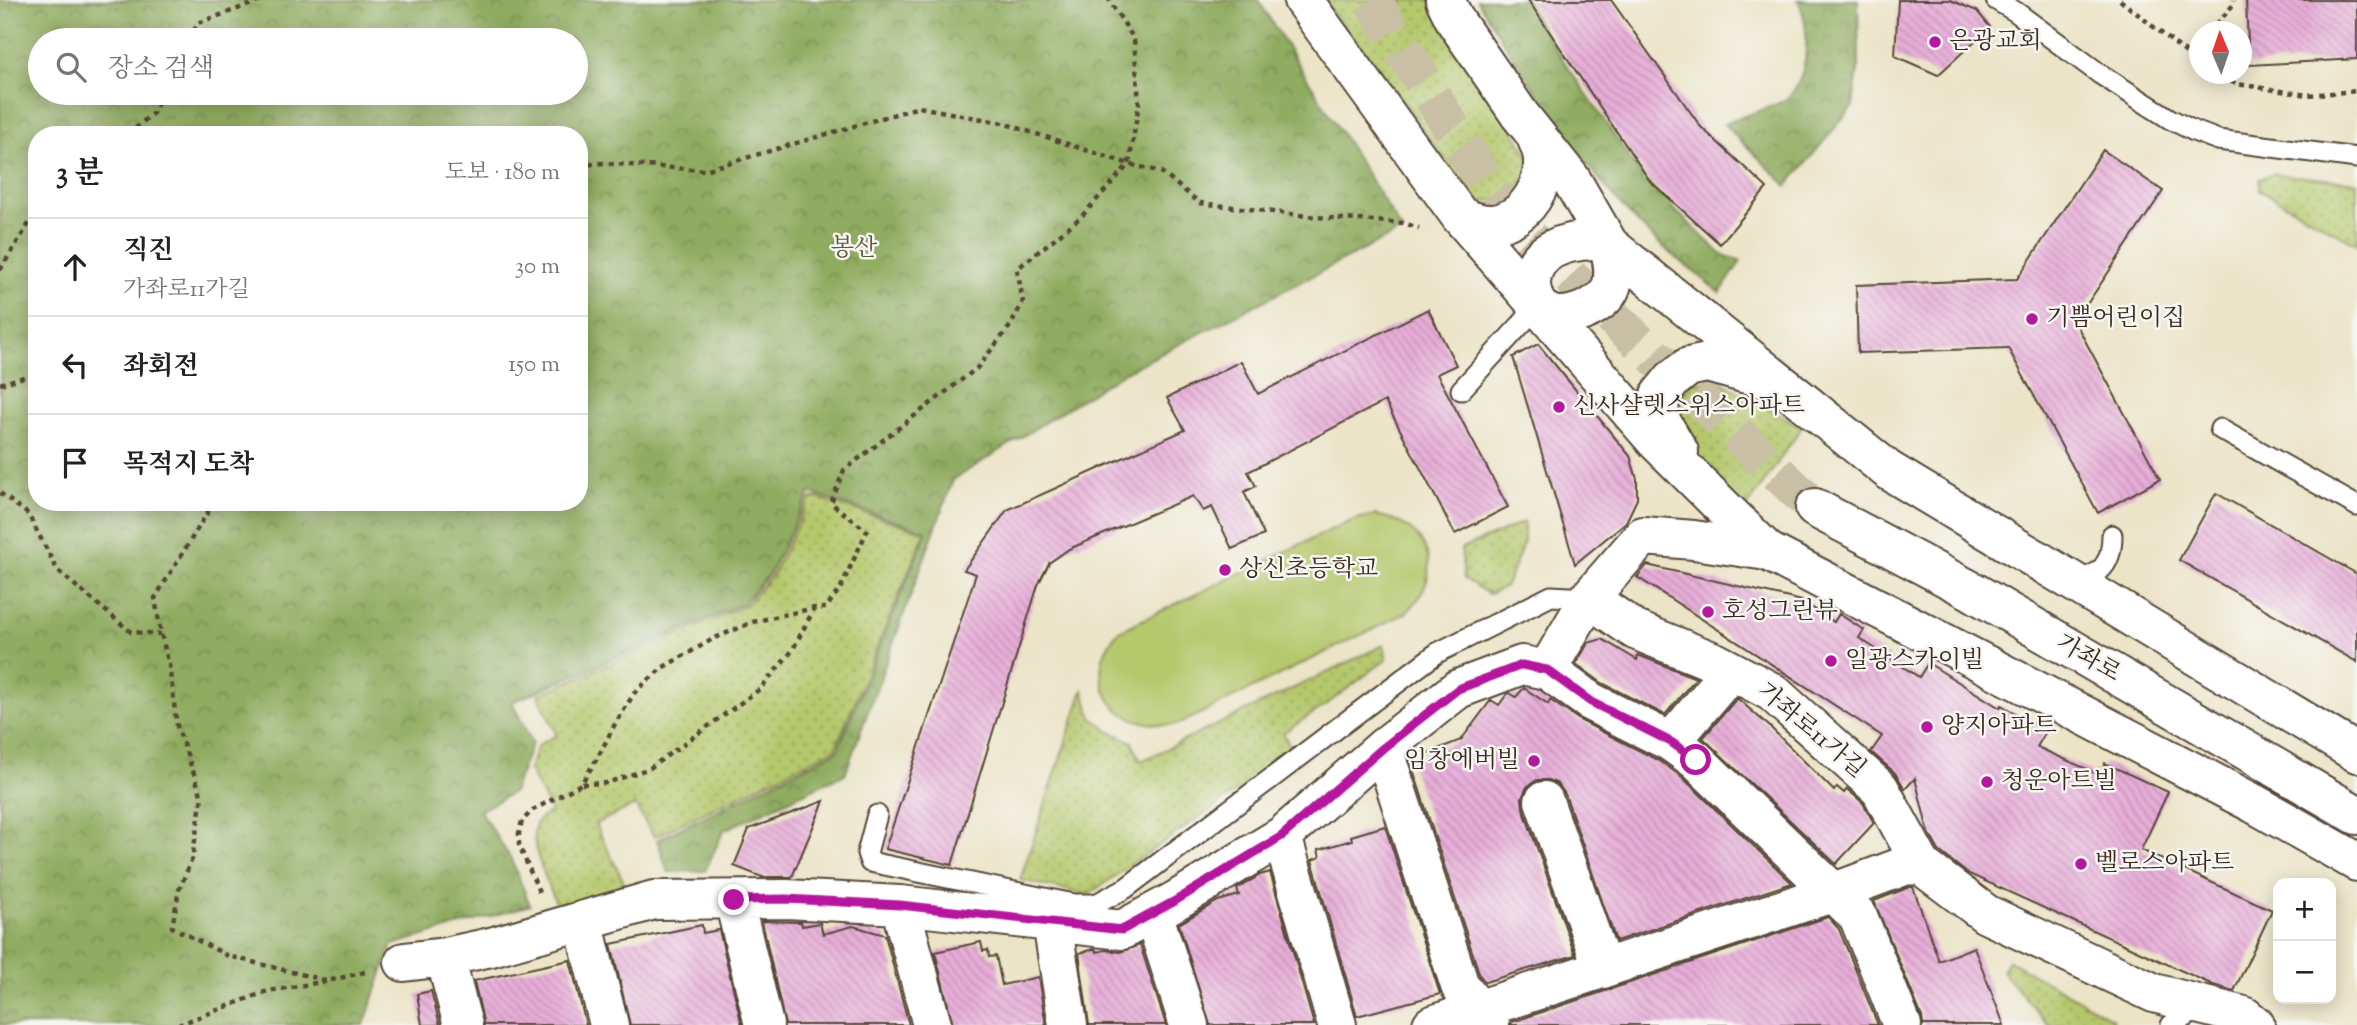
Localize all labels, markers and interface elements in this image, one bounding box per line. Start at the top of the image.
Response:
north arrow [2189,21,2252,84]
place label: 은광교회 [1949,25,2042,59]
search box [28,28,588,105]
marker: 은광교회 [1927,34,1943,50]
icon: search [52,48,90,86]
text: 장소 검색 [108,51,214,88]
text: 3 분 [56,153,104,196]
text: 도보 · 180 m [445,157,560,190]
park label: 봉산 [831,232,878,266]
text: 직진 [123,233,173,270]
icon: ahead [56,248,94,286]
text: 30 m [515,251,560,284]
text: 가좌로11가길 [123,274,250,307]
place label: 기쁨어린이집 [2046,302,2185,336]
marker: 기쁨어린이집 [2024,311,2040,327]
icon: left [56,346,94,384]
text: 좌회전 [123,349,198,386]
text: 150 m [508,349,560,382]
place label: 신사샬렛스위스아파트 [1573,390,1805,424]
marker: 신사샬렛스위스아파트 [1551,399,1567,415]
icon: arrive [56,444,94,482]
text: 목적지 도착 [123,447,254,484]
place label: 상신초등학교 [1239,553,1378,587]
marker: 상신초등학교 [1217,562,1233,578]
place label: 호성그린뷰 [1722,595,1838,629]
marker: 호성그린뷰 [1700,604,1716,620]
street label: 가좌로 [2049,627,2127,691]
place label: 일광스카이빌 [1845,644,1984,678]
marker: 일광스카이빌 [1823,653,1839,669]
street label: 가좌로11가길 [1749,675,1873,787]
place label: 양지아파트 [1941,710,2057,744]
marker: 양지아파트 [1919,719,1935,735]
place label: 임창에버빌 [1404,744,1520,778]
route start [1680,744,1711,775]
marker: 임창에버빌 [1526,753,1542,769]
place label: 청운아트빌 [2001,765,2117,799]
marker: 청운아트빌 [1979,774,1995,790]
place label: 벨로스아파트 [2095,847,2234,881]
marker: 벨로스아파트 [2073,856,2089,872]
map controls [2273,878,2336,1004]
button: + [2273,878,2336,941]
route end [718,884,749,915]
button: − [2273,941,2336,1004]

